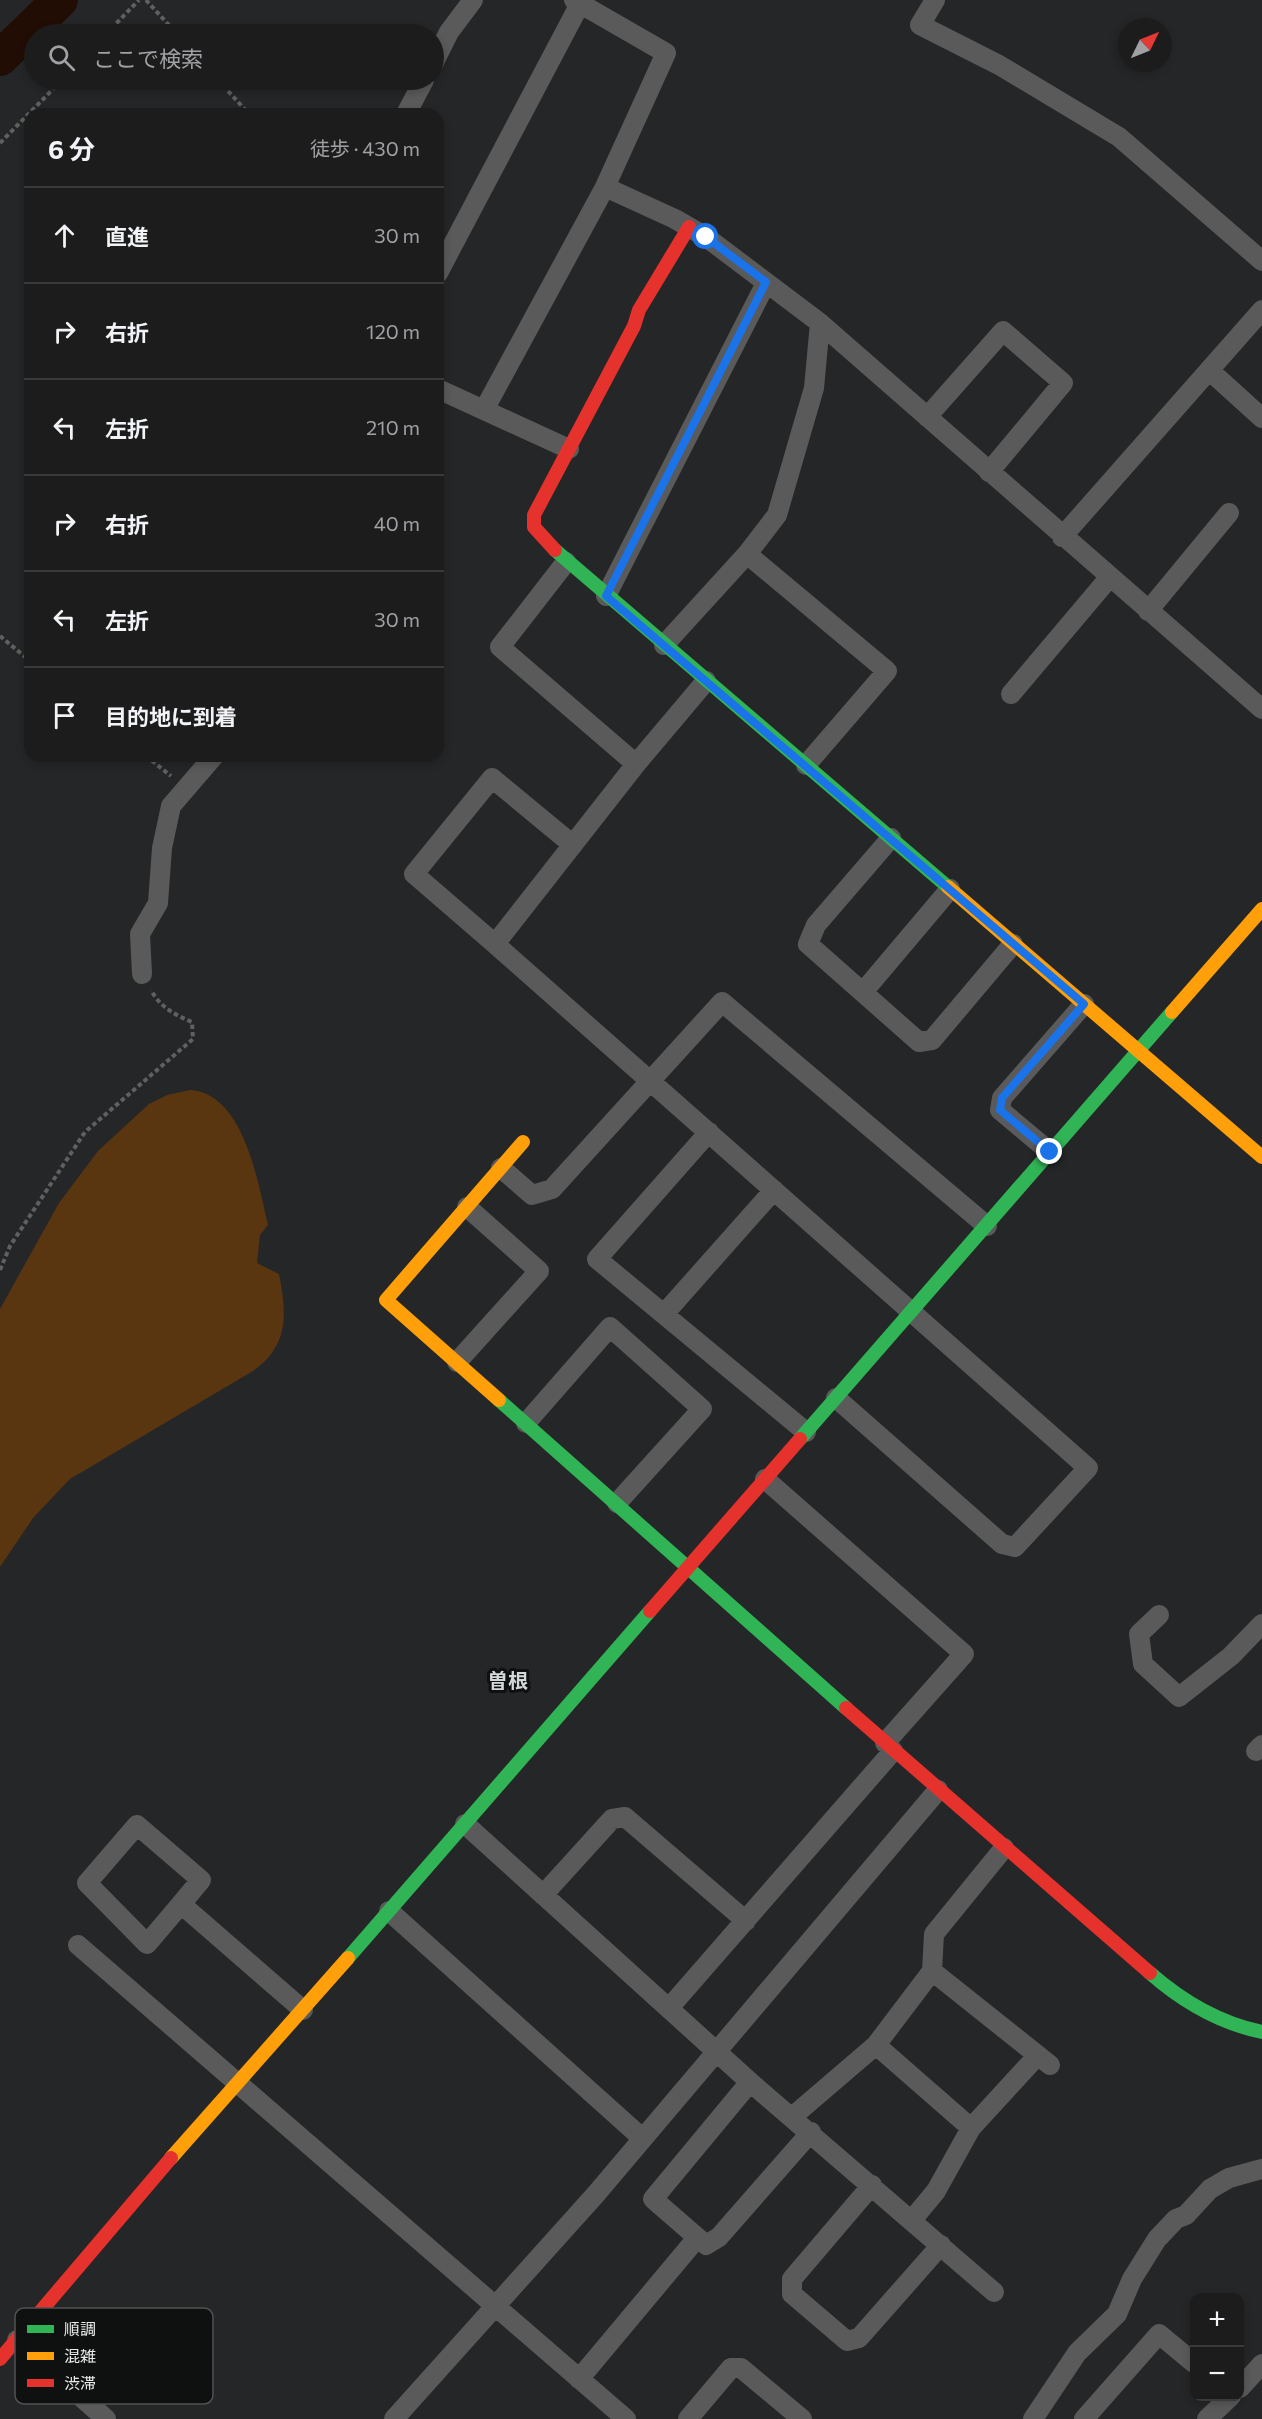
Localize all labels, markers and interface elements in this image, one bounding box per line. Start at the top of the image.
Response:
north arrow [1118,18,1172,72]
search box [24,24,444,90]
icon: search [45,41,78,74]
text: ここで検索 [93,45,203,72]
text: 6 分 [48,133,95,164]
text: 徒歩 · 430 m [310,136,420,160]
icon: ahead [48,219,81,252]
text: 直進 [105,223,149,250]
text: 30 m [374,223,420,247]
route start [692,223,718,249]
icon: right [48,315,81,348]
text: 右折 [105,319,149,346]
text: 120 m [366,319,420,343]
icon: left [48,411,81,444]
text: 左折 [105,415,149,442]
text: 210 m [366,415,420,439]
icon: right [48,507,81,540]
text: 右折 [105,511,149,538]
text: 40 m [374,511,420,535]
icon: left [48,603,81,636]
text: 左折 [105,607,149,634]
text: 30 m [374,607,420,631]
icon: arrive [48,699,81,732]
text: 目的地に到着 [105,703,237,730]
route end [1036,1138,1062,1164]
district label: 曽根 [488,1668,528,1692]
map controls [1190,2293,1244,2401]
button: + [1190,2293,1244,2347]
legend [15,2308,213,2404]
text: 順調 [64,2319,96,2338]
text: 混雑 [64,2346,96,2365]
button: − [1190,2347,1244,2401]
text: 渋滞 [64,2373,96,2392]

